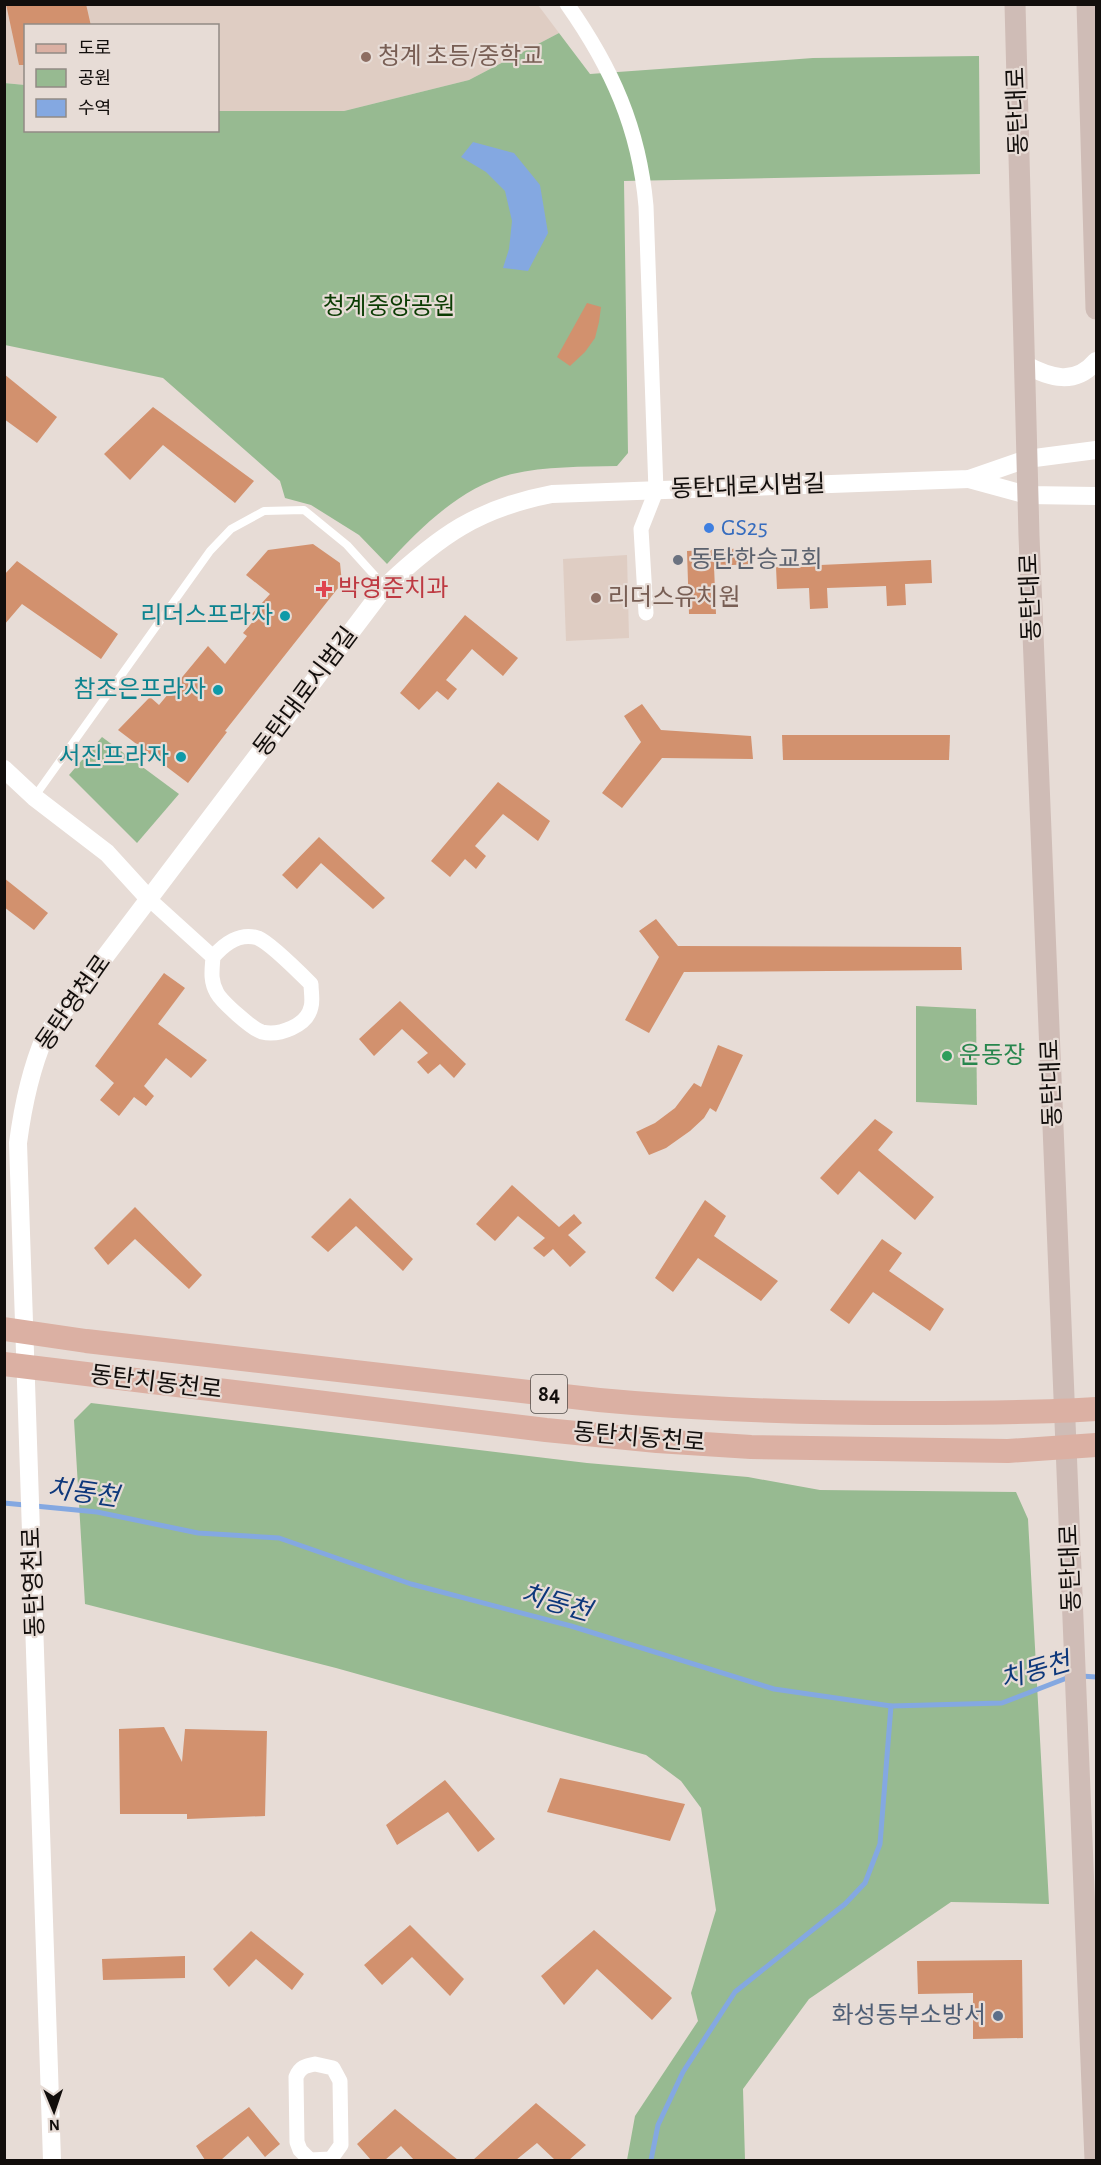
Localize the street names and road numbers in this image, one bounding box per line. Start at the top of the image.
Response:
street label: 동탄대로 [1003,66,1032,156]
street label: 동탄대로시범길 [670,470,826,502]
street label: 동탄대로 [1016,552,1045,642]
street label: 동탄대로시범길 [248,622,362,761]
street label: 동탄영천로 [32,950,115,1055]
street label: 동탄대로 [1037,1038,1066,1128]
street label: 동탄치동천로 [89,1362,223,1403]
road number: 84 [531,1375,567,1413]
street label: 동탄치동천로 [572,1419,706,1456]
street label: 동탄대로 [1056,1523,1085,1613]
street label: 동탄영천로 [19,1526,48,1638]

